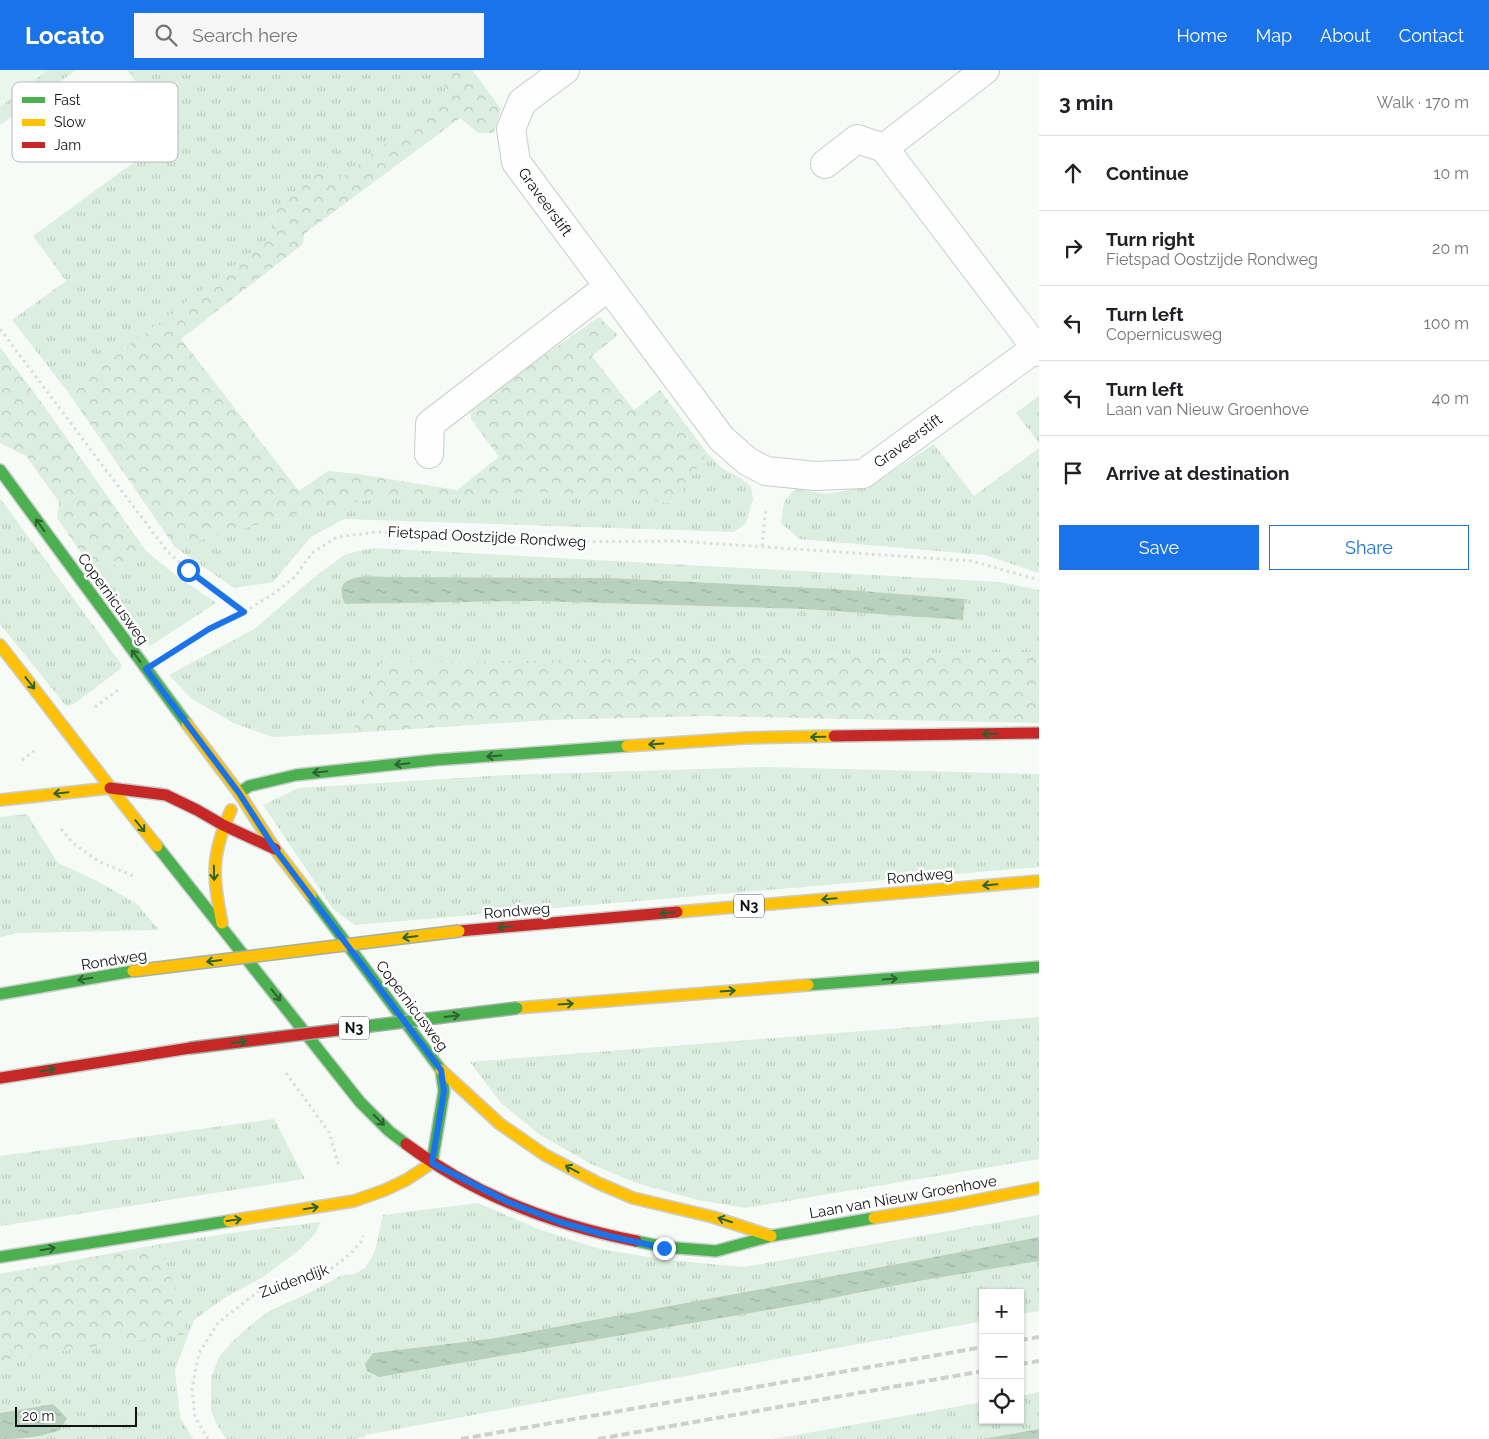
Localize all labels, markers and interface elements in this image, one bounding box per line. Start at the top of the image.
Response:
search box [134,13,484,58]
text: Locato [25,21,104,50]
icon: search [152,21,180,49]
text: Search here [192,24,298,46]
text: Home [1176,25,1227,46]
text: Map [1255,25,1292,46]
text: About [1320,25,1371,46]
text: Contact [1399,25,1464,46]
legend [12,82,178,162]
text: 3 min [1059,90,1113,115]
text: Fast [54,92,81,108]
text: Walk · 170 m [1377,93,1469,112]
text: Slow [54,114,86,130]
text: Jam [54,137,81,153]
icon: ahead [1059,159,1087,187]
text: Continue [1106,162,1189,184]
street label: Graveerstift [514,164,576,240]
text: 10 m [1434,164,1469,183]
text: Turn right [1106,228,1195,250]
icon: right [1059,234,1087,262]
text: 20 m [1432,239,1469,258]
text: Fietspad Oostzijde Rondweg [1106,250,1318,269]
text: Turn left [1106,303,1183,325]
icon: left [1059,309,1087,337]
text: 100 m [1424,314,1469,333]
text: Copernicusweg [1106,325,1222,344]
text: Turn left [1106,378,1183,400]
icon: left [1059,384,1087,412]
text: 40 m [1432,389,1469,408]
text: Laan van Nieuw Groenhove [1106,400,1309,419]
street label: Graveerstift [870,410,946,472]
icon: arrive [1059,459,1087,487]
text: Arrive at destination [1106,462,1290,484]
one-way arrow [35,518,45,532]
street label: Fietspad Oostzijde Rondweg [387,523,587,551]
button: Save [1059,525,1259,570]
button: Share [1269,525,1469,570]
street label: Copernicusweg [74,550,152,648]
route start [177,559,200,582]
one-way arrow [131,650,142,663]
one-way arrow [25,676,36,689]
one-way arrow [983,730,999,739]
one-way arrow [810,732,826,742]
one-way arrow [648,740,664,749]
one-way arrow [486,752,502,761]
one-way arrow [394,759,410,769]
one-way arrow [313,767,329,777]
one-way arrow [53,788,69,798]
one-way arrow [135,819,146,832]
one-way arrow [209,864,219,880]
street label: Rondweg [886,864,954,888]
one-way arrow [983,880,999,890]
road number: N3 [734,894,764,918]
one-way arrow [821,894,837,904]
street label: Rondweg [483,899,551,923]
one-way arrow [659,909,675,918]
one-way arrow [497,923,513,932]
one-way arrow [403,932,419,942]
street label: Rondweg [80,946,148,974]
one-way arrow [207,956,223,966]
street label: Copernicusweg [372,957,452,1055]
one-way arrow [881,974,897,983]
one-way arrow [77,975,93,985]
one-way arrow [719,987,735,996]
one-way arrow [270,988,281,1001]
one-way arrow [557,999,573,1009]
one-way arrow [444,1011,460,1021]
road number: N3 [339,1016,369,1040]
one-way arrow [230,1037,246,1047]
one-way arrow [40,1064,56,1074]
one-way arrow [372,1114,384,1126]
one-way arrow [564,1164,579,1174]
street label: Laan van Nieuw Groenhove [808,1172,998,1222]
one-way arrow [303,1203,319,1213]
one-way arrow [226,1215,242,1225]
one-way arrow [717,1215,733,1225]
route end [653,1237,676,1260]
one-way arrow [40,1244,56,1254]
street label: Zuidendijk [257,1260,331,1302]
map controls [979,1289,1024,1424]
button: + [979,1289,1024,1334]
button: − [979,1334,1024,1379]
button: locate [979,1379,1024,1424]
scale bar [15,1404,138,1427]
text: 20 m [22,1408,54,1424]

